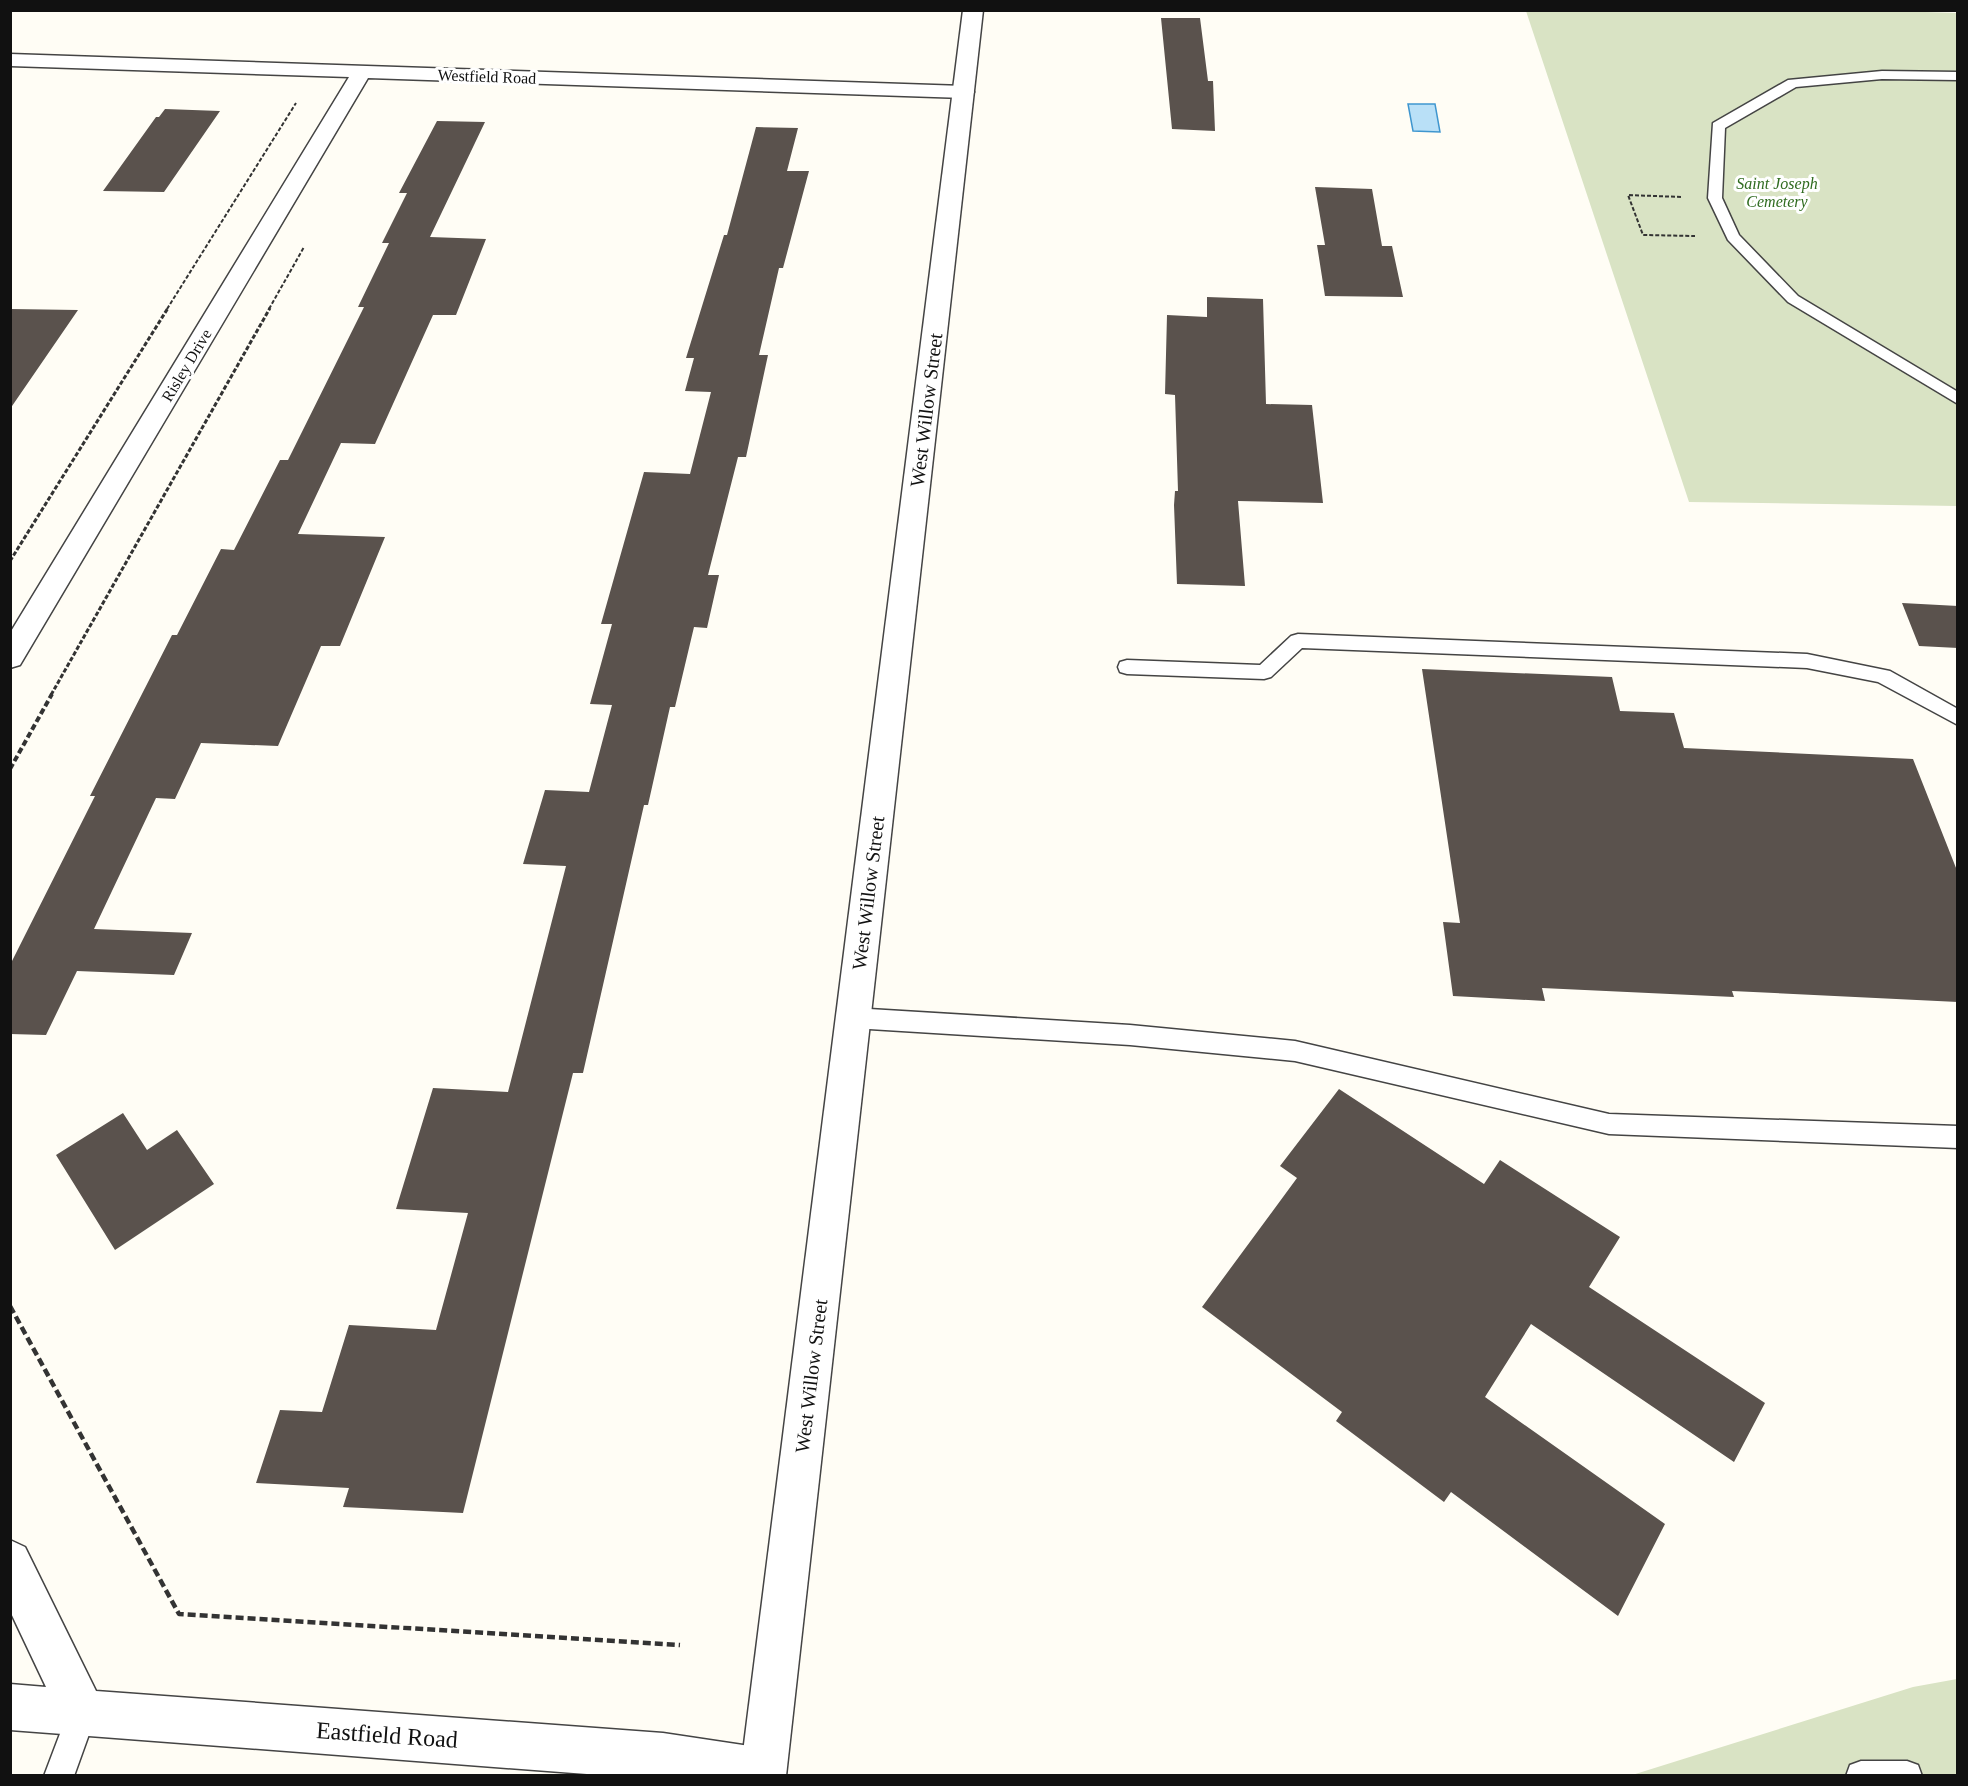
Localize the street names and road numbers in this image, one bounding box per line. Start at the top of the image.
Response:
street label: Westfield Road [437,66,537,87]
street label: Risley Drive [158,326,216,405]
street label: West Willow Street [906,331,946,488]
street label: West Willow Street [848,814,888,971]
street label: West Willow Street [791,1297,831,1454]
street label: Eastfield Road [315,1717,459,1753]

